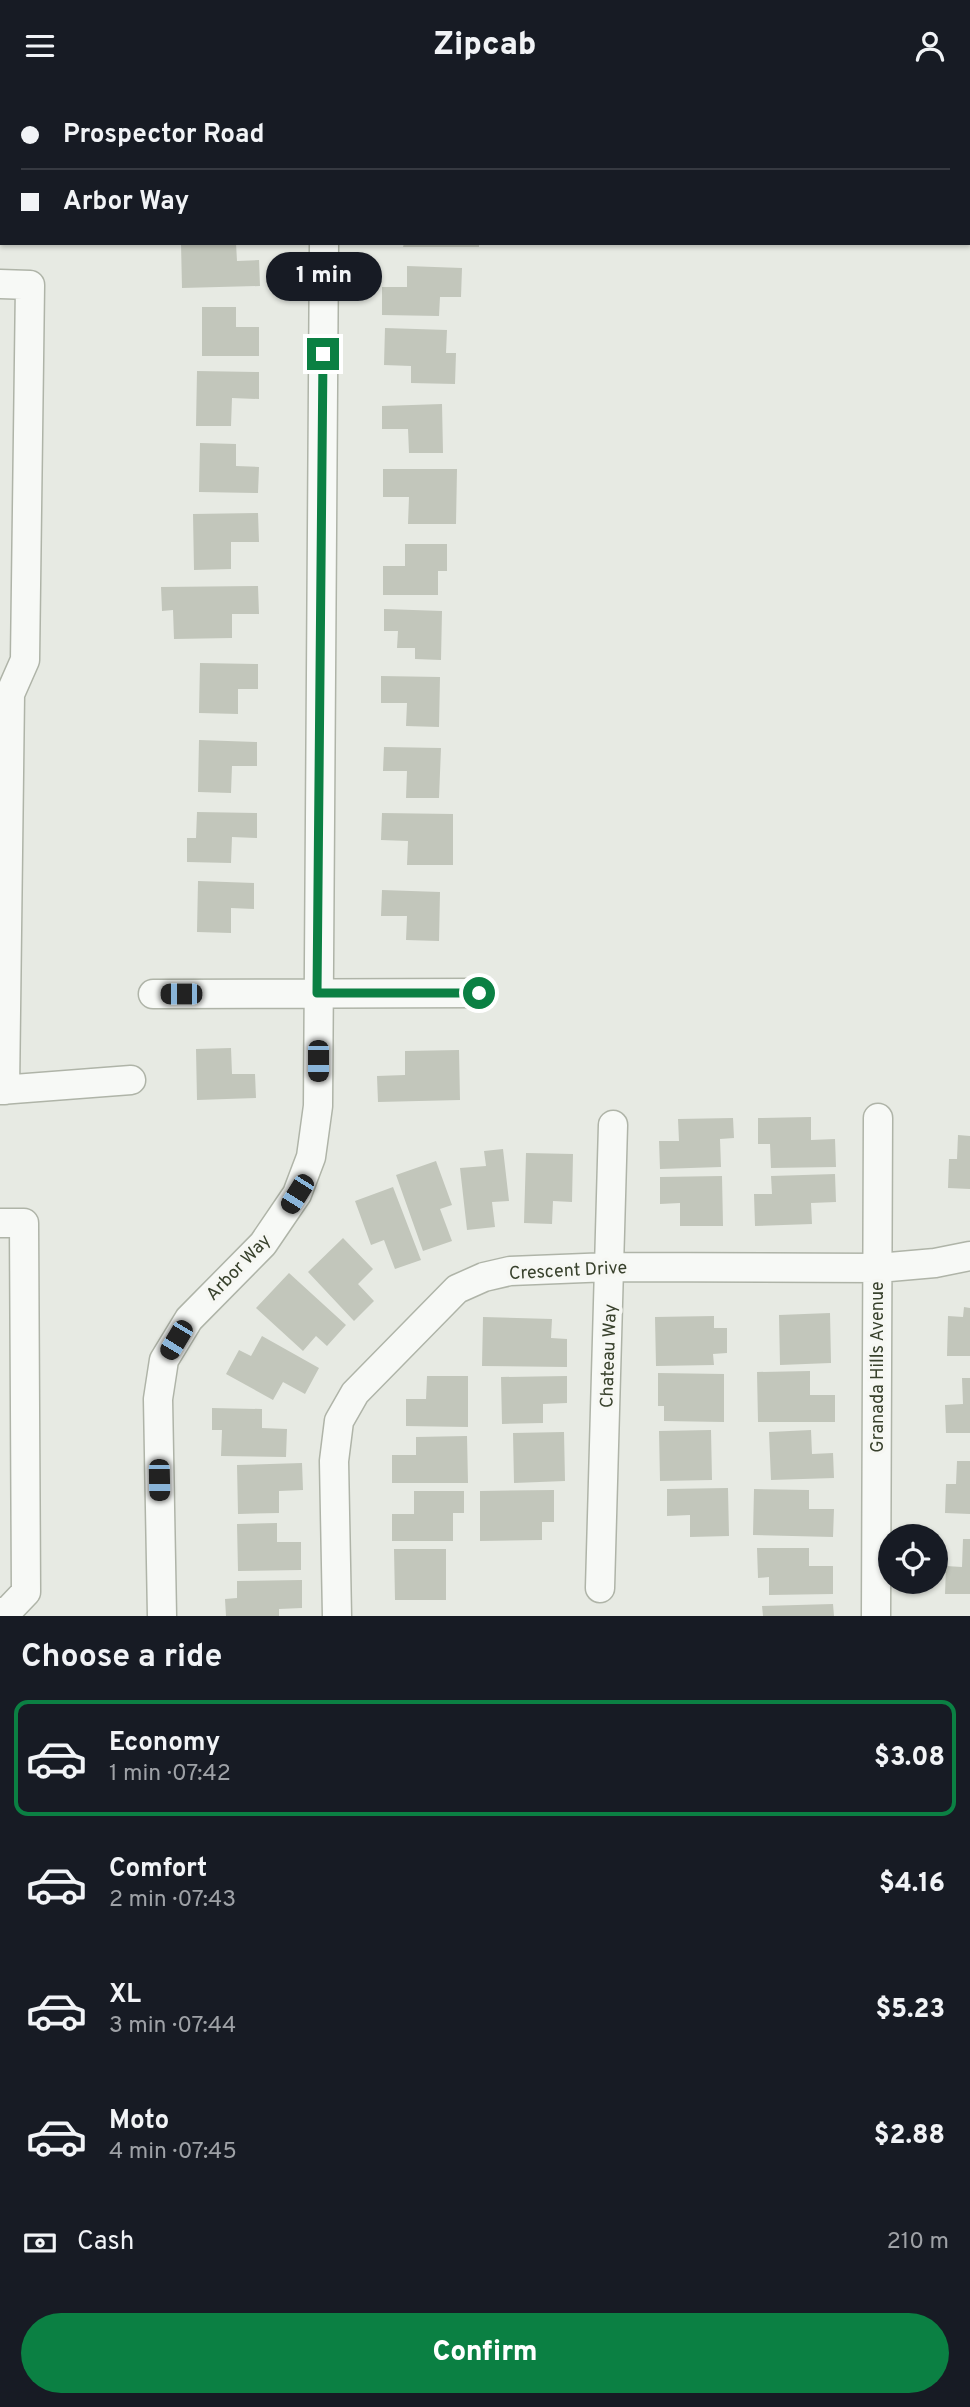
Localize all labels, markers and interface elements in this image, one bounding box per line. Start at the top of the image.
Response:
text: Zipcab [434,26,536,66]
icon: menu [21,27,59,65]
icon: person [911,27,949,65]
text: Prospector Road [63,119,265,152]
text: Arbor Way [63,186,189,219]
callout: 1 min [265,253,381,301]
text: 1 min [296,262,352,291]
route end [307,338,339,370]
route start [463,977,495,1009]
car [161,984,203,1005]
car [308,1040,329,1082]
car [277,1171,318,1217]
street label: Arbor Way [202,1230,277,1306]
street label: Crescent Drive [508,1257,628,1286]
street label: Granada Hills Avenue [867,1281,890,1453]
street label: Chateau Way [596,1303,623,1409]
car [157,1317,196,1363]
car [149,1459,170,1501]
map controls [878,1524,948,1594]
button: locate [878,1524,948,1594]
text: Choose a ride [21,1638,222,1678]
icon: car [25,1727,88,1790]
text: Economy [109,1727,220,1760]
text: $3.08 [874,1742,945,1775]
text: 1 min · 07:42 [109,1760,231,1789]
icon: car [25,1853,88,1916]
text: Comfort [109,1853,207,1886]
text: $4.16 [879,1868,945,1901]
text: 2 min · 07:43 [109,1886,236,1915]
icon: car [25,1979,88,2042]
text: XL [109,1979,141,2012]
text: $5.23 [875,1994,945,2027]
text: 3 min · 07:44 [109,2012,236,2041]
icon: car [25,2105,88,2168]
text: Moto [109,2105,169,2138]
text: $2.88 [874,2120,945,2153]
text: 4 min · 07:45 [109,2138,237,2167]
icon: cash [21,2224,59,2262]
text: Cash [77,2226,134,2259]
text: 210 m [887,2228,949,2257]
button: Confirm [21,2313,949,2393]

